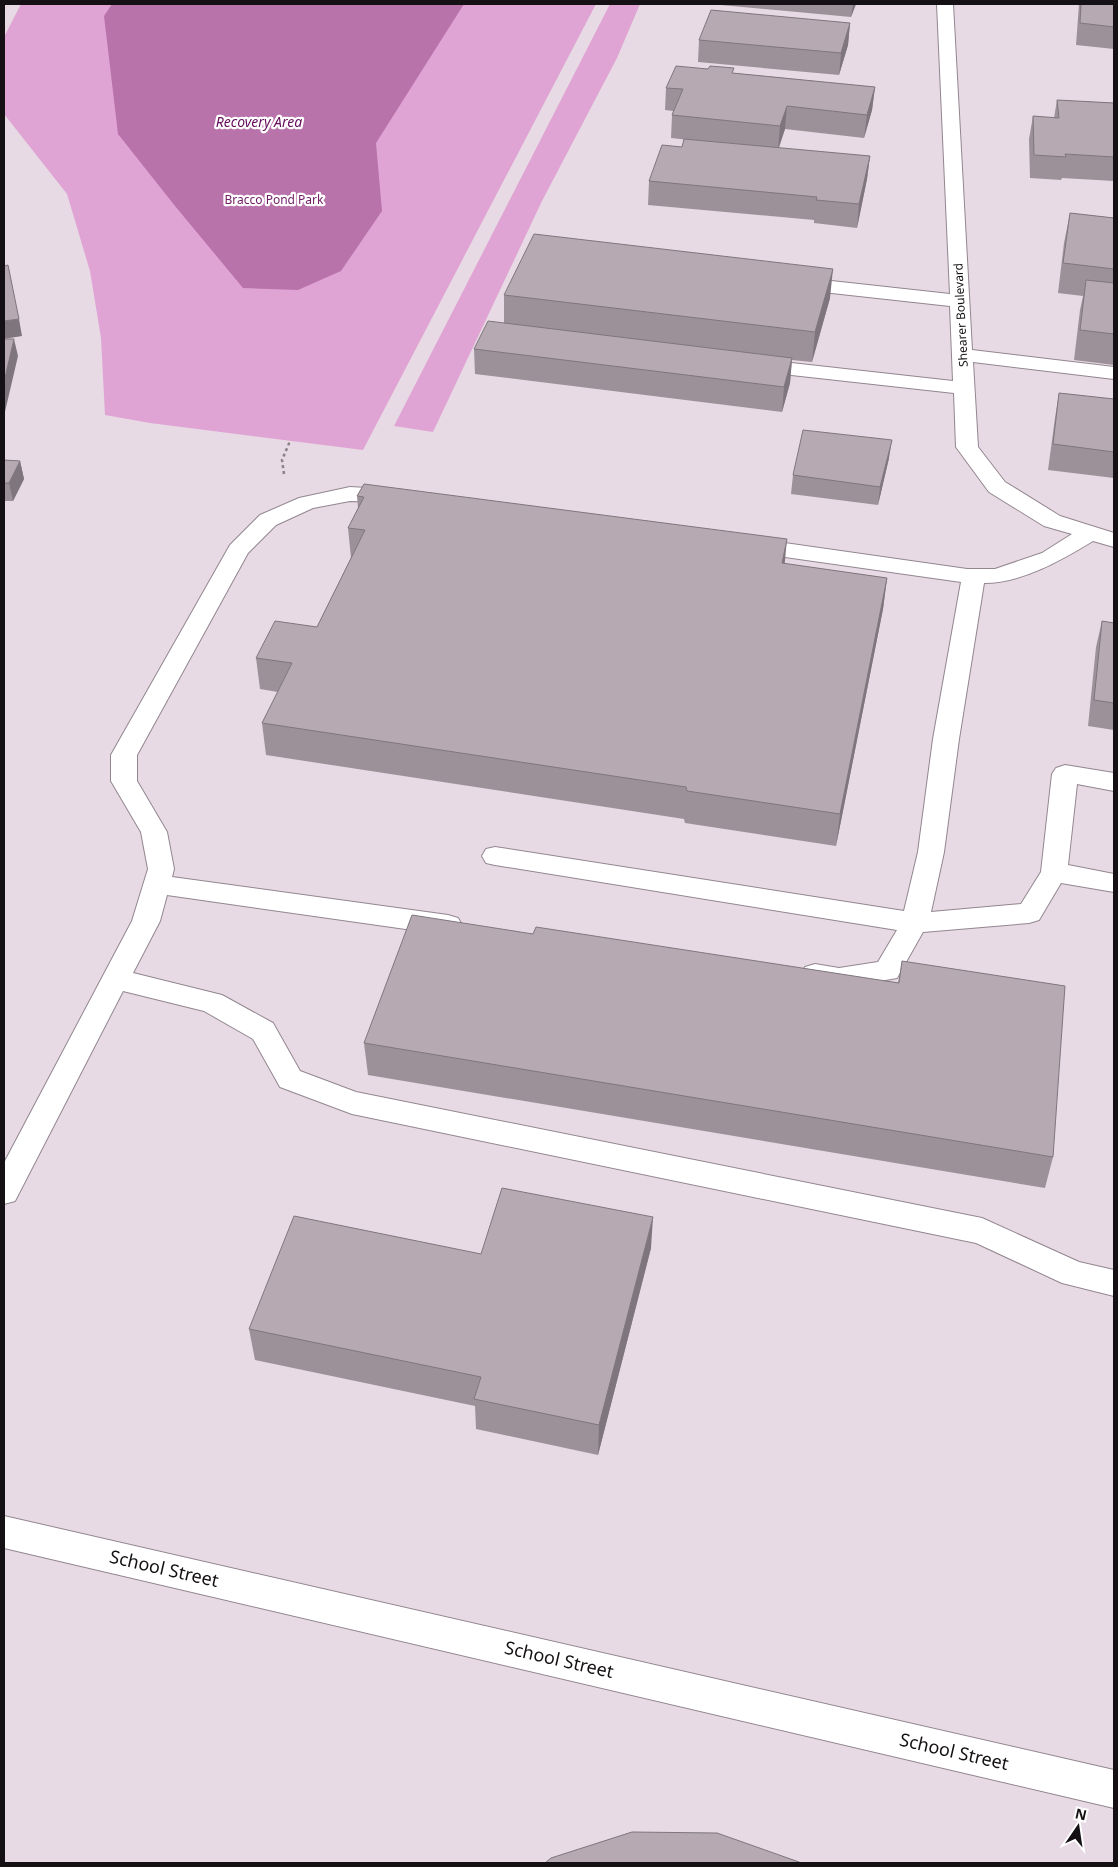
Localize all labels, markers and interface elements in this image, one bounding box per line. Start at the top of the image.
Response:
water label: Recovery Area [216,112,302,131]
park label: Bracco Pond Park [225,191,324,208]
street label: Shearer Boulevard [949,263,972,367]
street label: School Street [107,1544,221,1592]
street label: School Street [502,1635,616,1683]
street label: School Street [897,1727,1011,1775]
north arrow [1053,1802,1103,1852]
text: N [1073,1803,1089,1824]

